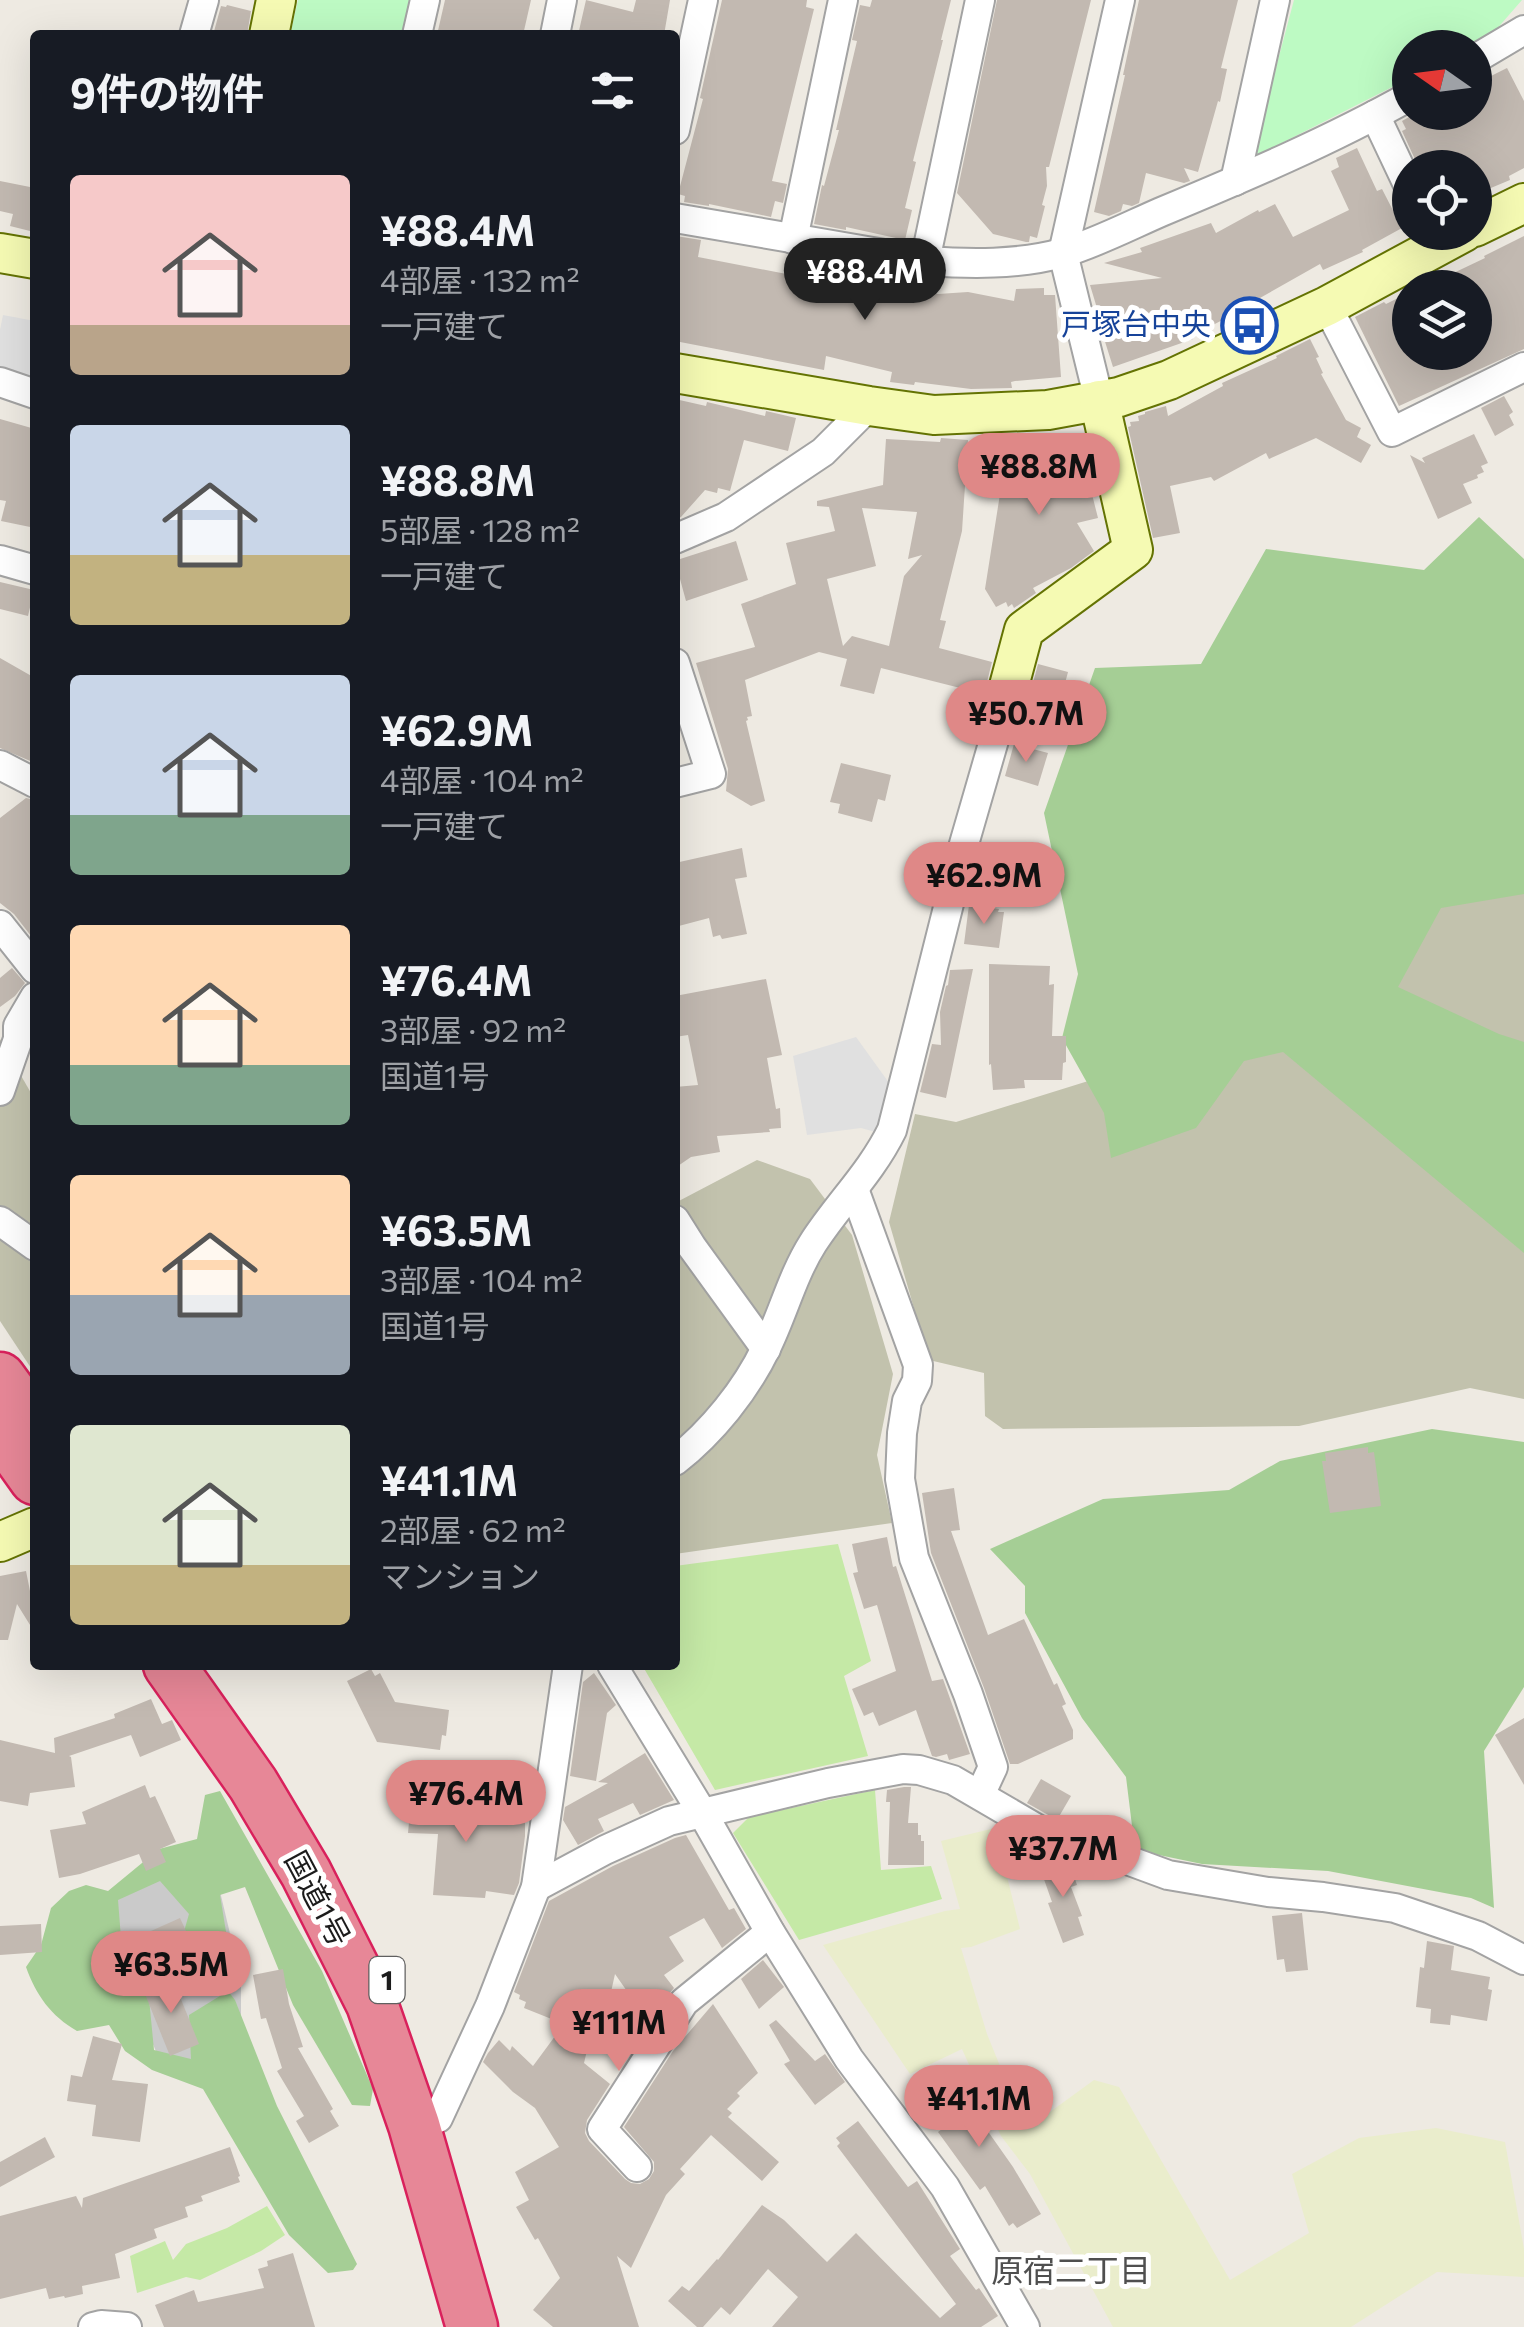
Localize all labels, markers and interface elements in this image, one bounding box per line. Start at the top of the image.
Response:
north arrow [1392,30,1492,130]
map controls [1392,30,1492,370]
icon: filters [585,63,640,118]
text: 9件の物件 [70,66,264,118]
button: locate [1392,150,1492,250]
text: ¥88.4M [380,203,535,255]
icon: home [150,215,270,335]
pin: ¥88.4M [784,238,946,323]
text: ¥88.4M [806,250,924,290]
text: 4部屋 · 132 m² [380,259,580,299]
button: layers [1392,270,1492,370]
bus stop icon: 戸塚台中央 [1220,295,1280,355]
place label: 戸塚台中央 [1061,304,1211,341]
text: 一戸建て [380,305,508,345]
pin: ¥88.8M [958,433,1120,518]
text: ¥88.8M [980,445,1098,485]
text: ¥88.8M [380,453,535,505]
icon: home [150,465,270,585]
text: 5部屋 · 128 m² [380,509,580,549]
text: 一戸建て [380,555,508,595]
pin: ¥50.7M [945,680,1107,765]
text: ¥50.7M [968,692,1084,732]
text: ¥62.9M [380,703,533,755]
icon: home [150,715,270,835]
text: 4部屋 · 104 m² [380,759,584,799]
text: 一戸建て [380,805,508,845]
pin: ¥62.9M [903,842,1065,927]
text: ¥62.9M [926,854,1042,894]
text: ¥76.4M [380,953,532,1005]
icon: home [150,965,270,1085]
text: 3部屋 · 92 m² [380,1009,566,1049]
text: 国道1号 [380,1055,490,1095]
text: ¥63.5M [380,1203,532,1255]
icon: home [150,1215,270,1335]
text: 3部屋 · 104 m² [380,1259,583,1299]
text: 国道1号 [380,1305,490,1345]
text: ¥41.1M [380,1453,518,1505]
icon: home [150,1465,270,1585]
text: 2部屋 · 62 m² [380,1509,566,1549]
text: マンション [380,1555,540,1595]
pin: ¥76.4M [385,1760,547,1845]
text: ¥76.4M [408,1772,524,1812]
pin: ¥37.7M [982,1815,1144,1900]
text: ¥37.7M [1008,1827,1118,1867]
street label: 国道1号 [279,1844,360,1952]
pin: ¥63.5M [90,1931,252,2016]
text: ¥63.5M [113,1943,229,1983]
road number: 1 [370,1957,404,2003]
pin: ¥111M [549,1989,689,2074]
text: ¥111M [572,2001,666,2041]
pin: ¥41.1M [898,2065,1060,2150]
text: ¥41.1M [926,2077,1032,2117]
district label: 原宿二丁目 [991,2249,1151,2289]

